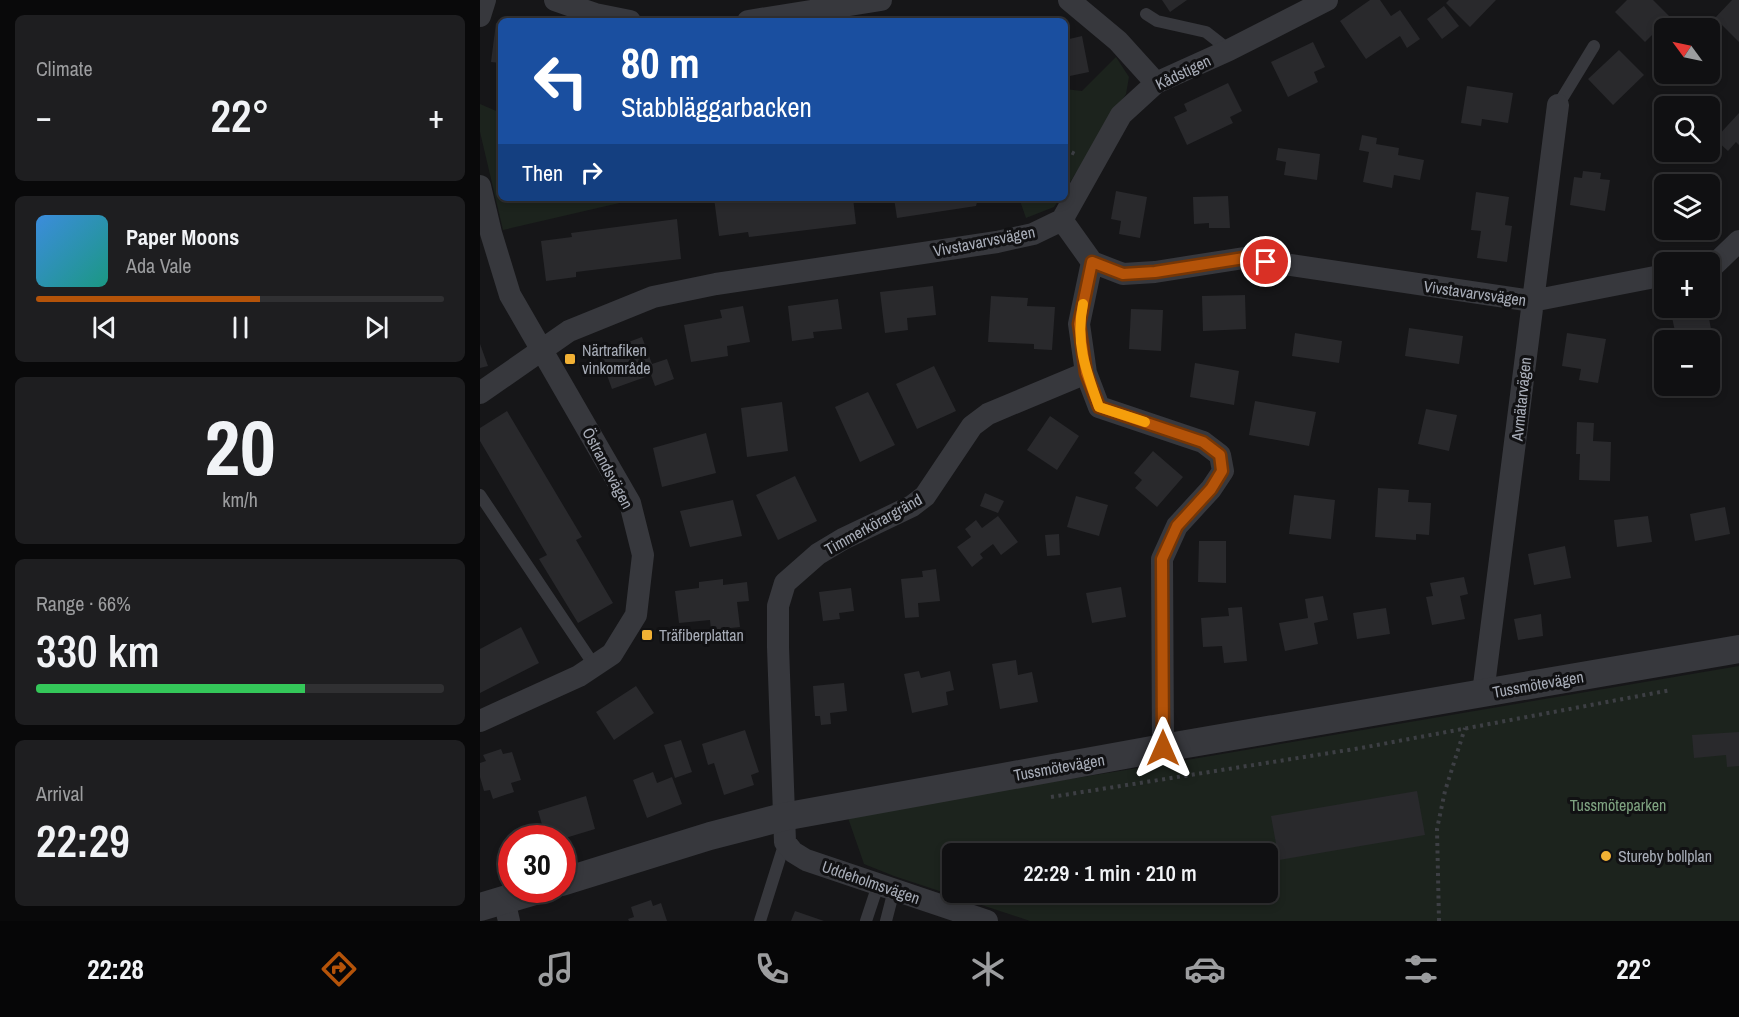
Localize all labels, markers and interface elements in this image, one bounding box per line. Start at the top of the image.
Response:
north arrow [1654,18,1720,84]
map controls [1654,18,1720,396]
text: 80 m [621,35,700,91]
icon: left [522,42,600,120]
street label: Kådstigen [1152,49,1214,95]
text: Climate [36,55,93,82]
text: 22° [210,85,270,146]
text: Stabbläggarbacken [621,89,812,125]
text: − [36,94,52,138]
text: + [428,94,444,138]
button: search [1654,96,1720,162]
icon: right [575,156,608,189]
text: Then [522,158,563,188]
button: layers [1654,174,1720,240]
street label: Vivstavarvsvägen [931,220,1037,262]
text: Paper Moons [126,222,239,252]
pin [1240,236,1291,287]
icon: arrive [1249,245,1282,278]
text: Ada Vale [126,252,191,279]
button: + [1654,252,1720,318]
street label: Vivstavarvsvägen [1422,275,1528,311]
icon: previous [88,311,121,344]
icon: pause [224,311,257,344]
icon: next [360,311,393,344]
button: − [1654,330,1720,396]
place label: Närtrafiken vinkområde [582,339,651,379]
marker: Närtrafiken vinkområde [563,352,577,366]
street label: Avmätarvägen [1506,356,1536,443]
text: 20 [204,394,276,499]
street label: Östrandsvägen [577,424,639,512]
text: km/h [222,486,258,513]
street label: Timmerkörargränd [820,488,926,560]
text: Range · 66% [36,590,131,617]
text: 330 km [36,620,160,681]
place label: Träfiberplattan [659,624,744,646]
marker: Träfiberplattan [640,628,654,642]
street label: Tussmötevägen [1491,665,1585,703]
position arrow [1131,716,1195,780]
street label: Tussmötevägen [1012,748,1106,786]
text: Arrival [36,780,83,807]
park label: Tussmöteparken [1570,794,1666,816]
text: 22:29 [36,810,130,871]
speed limit sign: 30 [498,825,576,903]
place label: Stureby bollplan [1618,845,1712,867]
marker: Stureby bollplan [1599,849,1613,863]
street label: Uddeholmsvägen [819,855,923,909]
text: 22:29 · 1 min · 210 m [1023,858,1197,888]
icon: directions [318,948,360,990]
icon: music [535,948,577,990]
icon: phone [751,948,793,990]
icon: climate [967,948,1009,990]
icon: car [1184,948,1226,990]
icon: filters [1400,948,1442,990]
text: 22:28 [87,951,144,987]
text: 22° [1616,951,1652,987]

